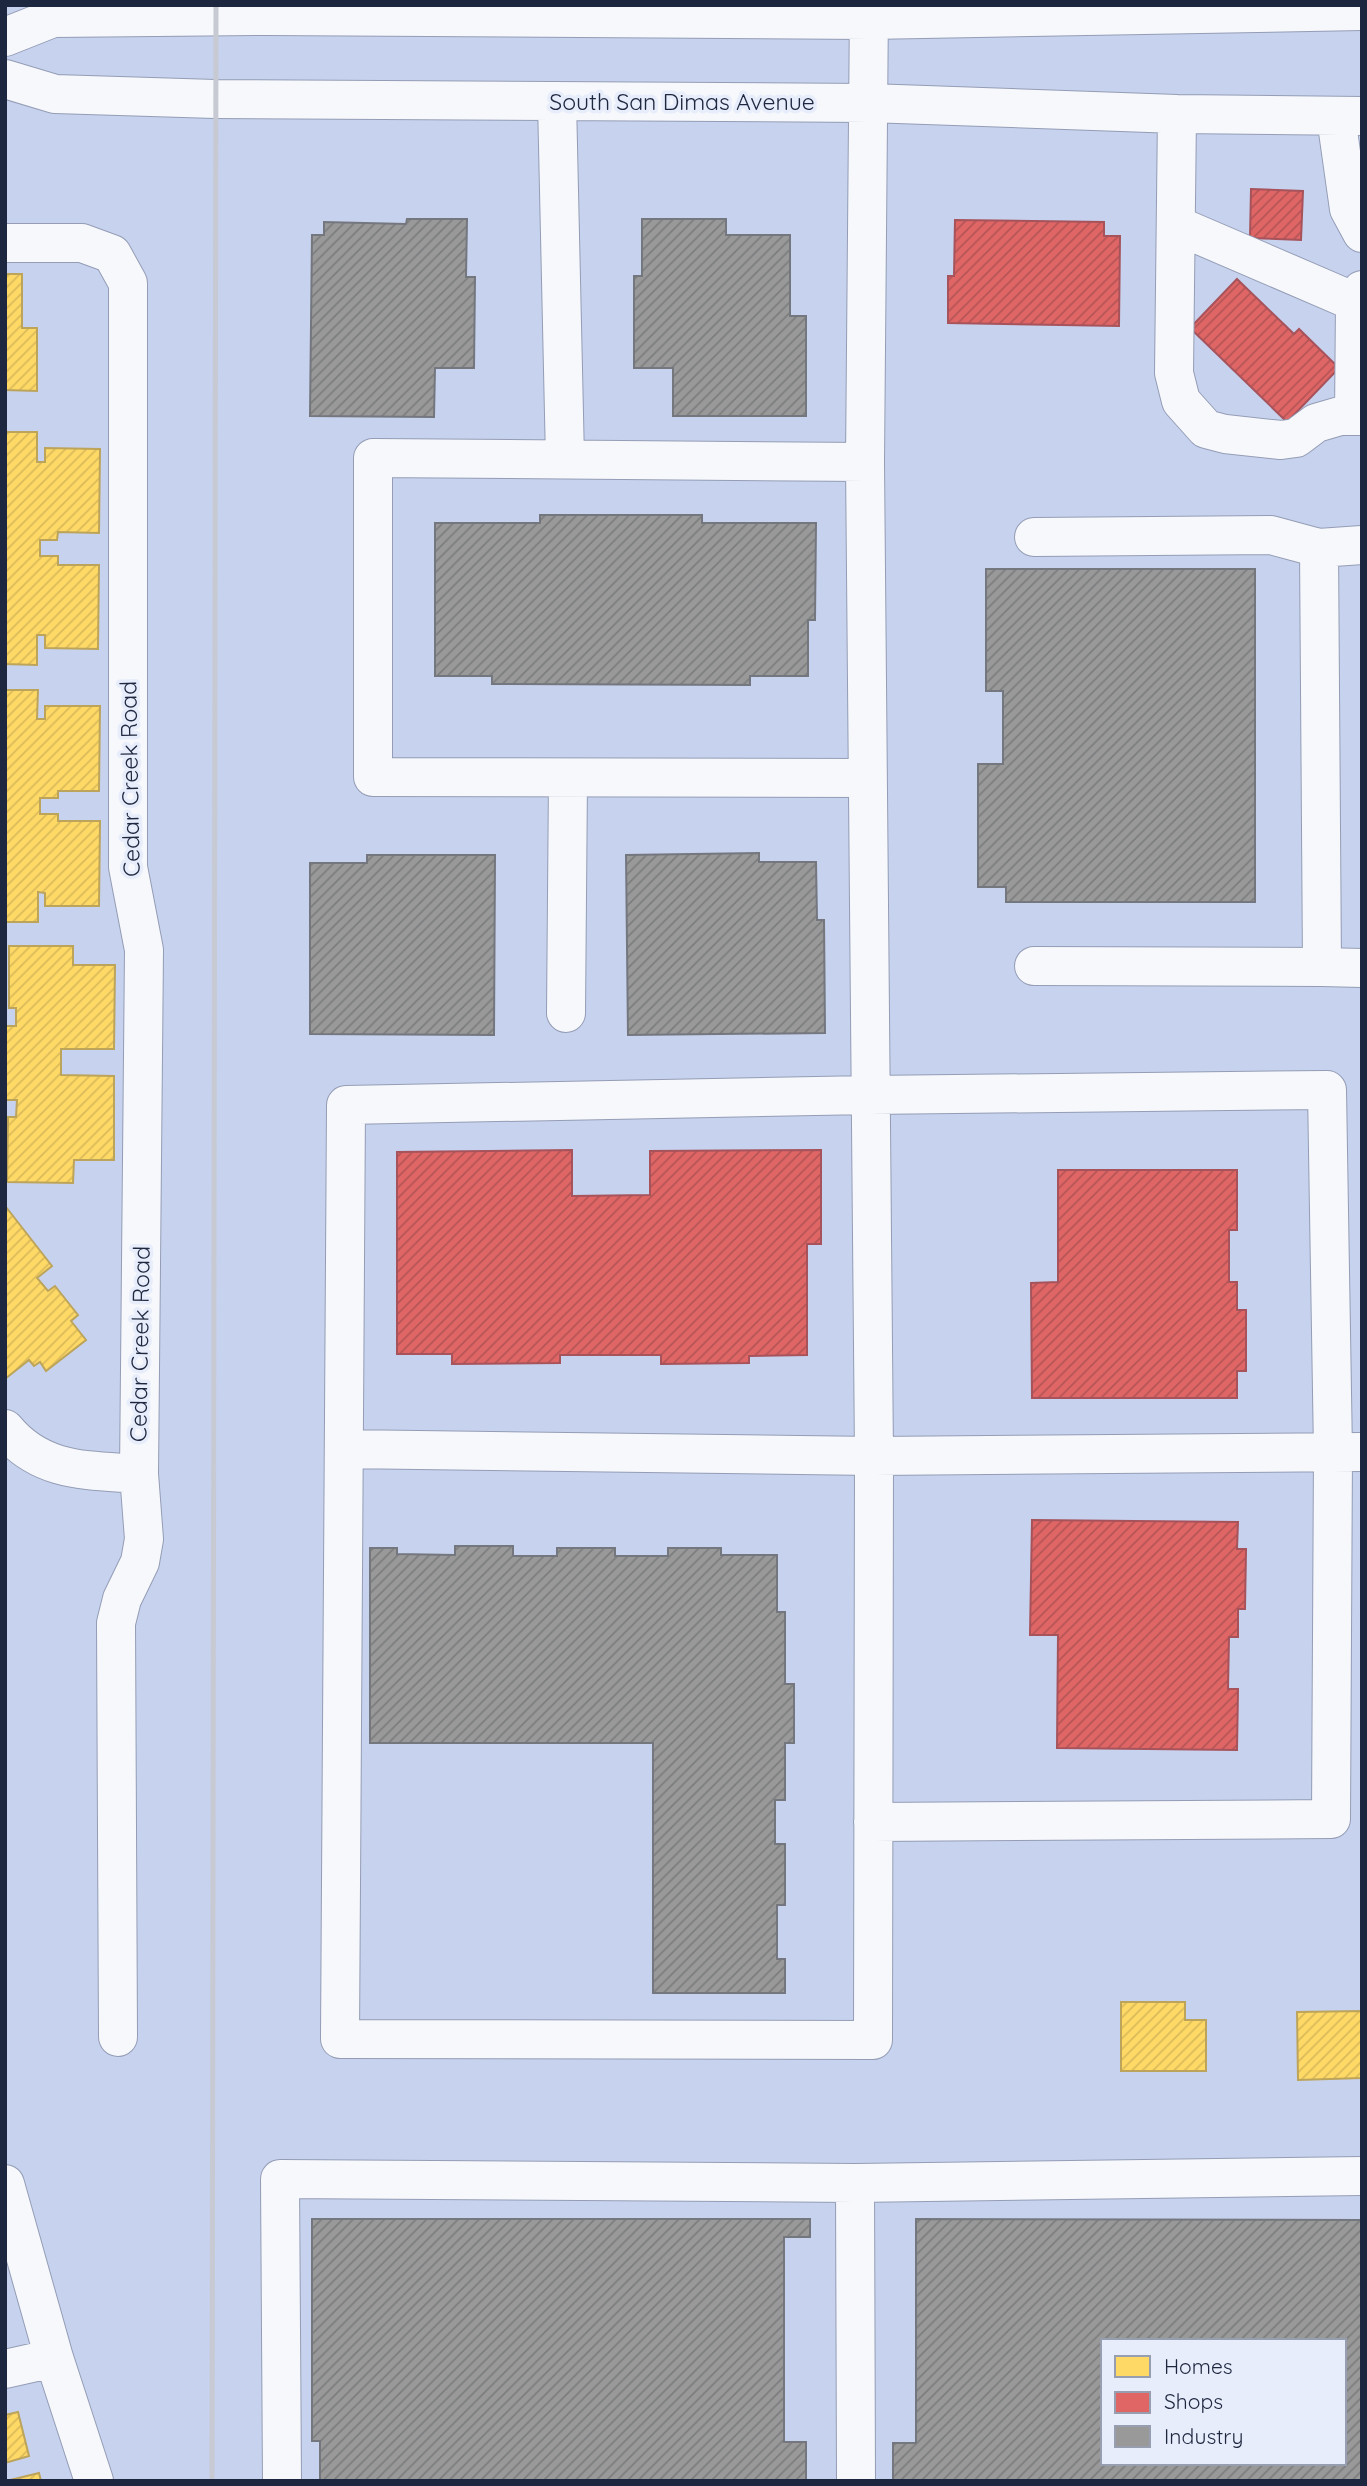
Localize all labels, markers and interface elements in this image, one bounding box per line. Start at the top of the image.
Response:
street label: South San Dimas Avenue [549,87,815,116]
street label: Cedar Creek Road [113,681,146,877]
street label: Cedar Creek Road [123,1246,156,1442]
legend [1101,2339,1346,2465]
text: Homes [1164,2353,1233,2379]
text: Shops [1164,2388,1223,2414]
text: Industry [1164,2423,1243,2449]

